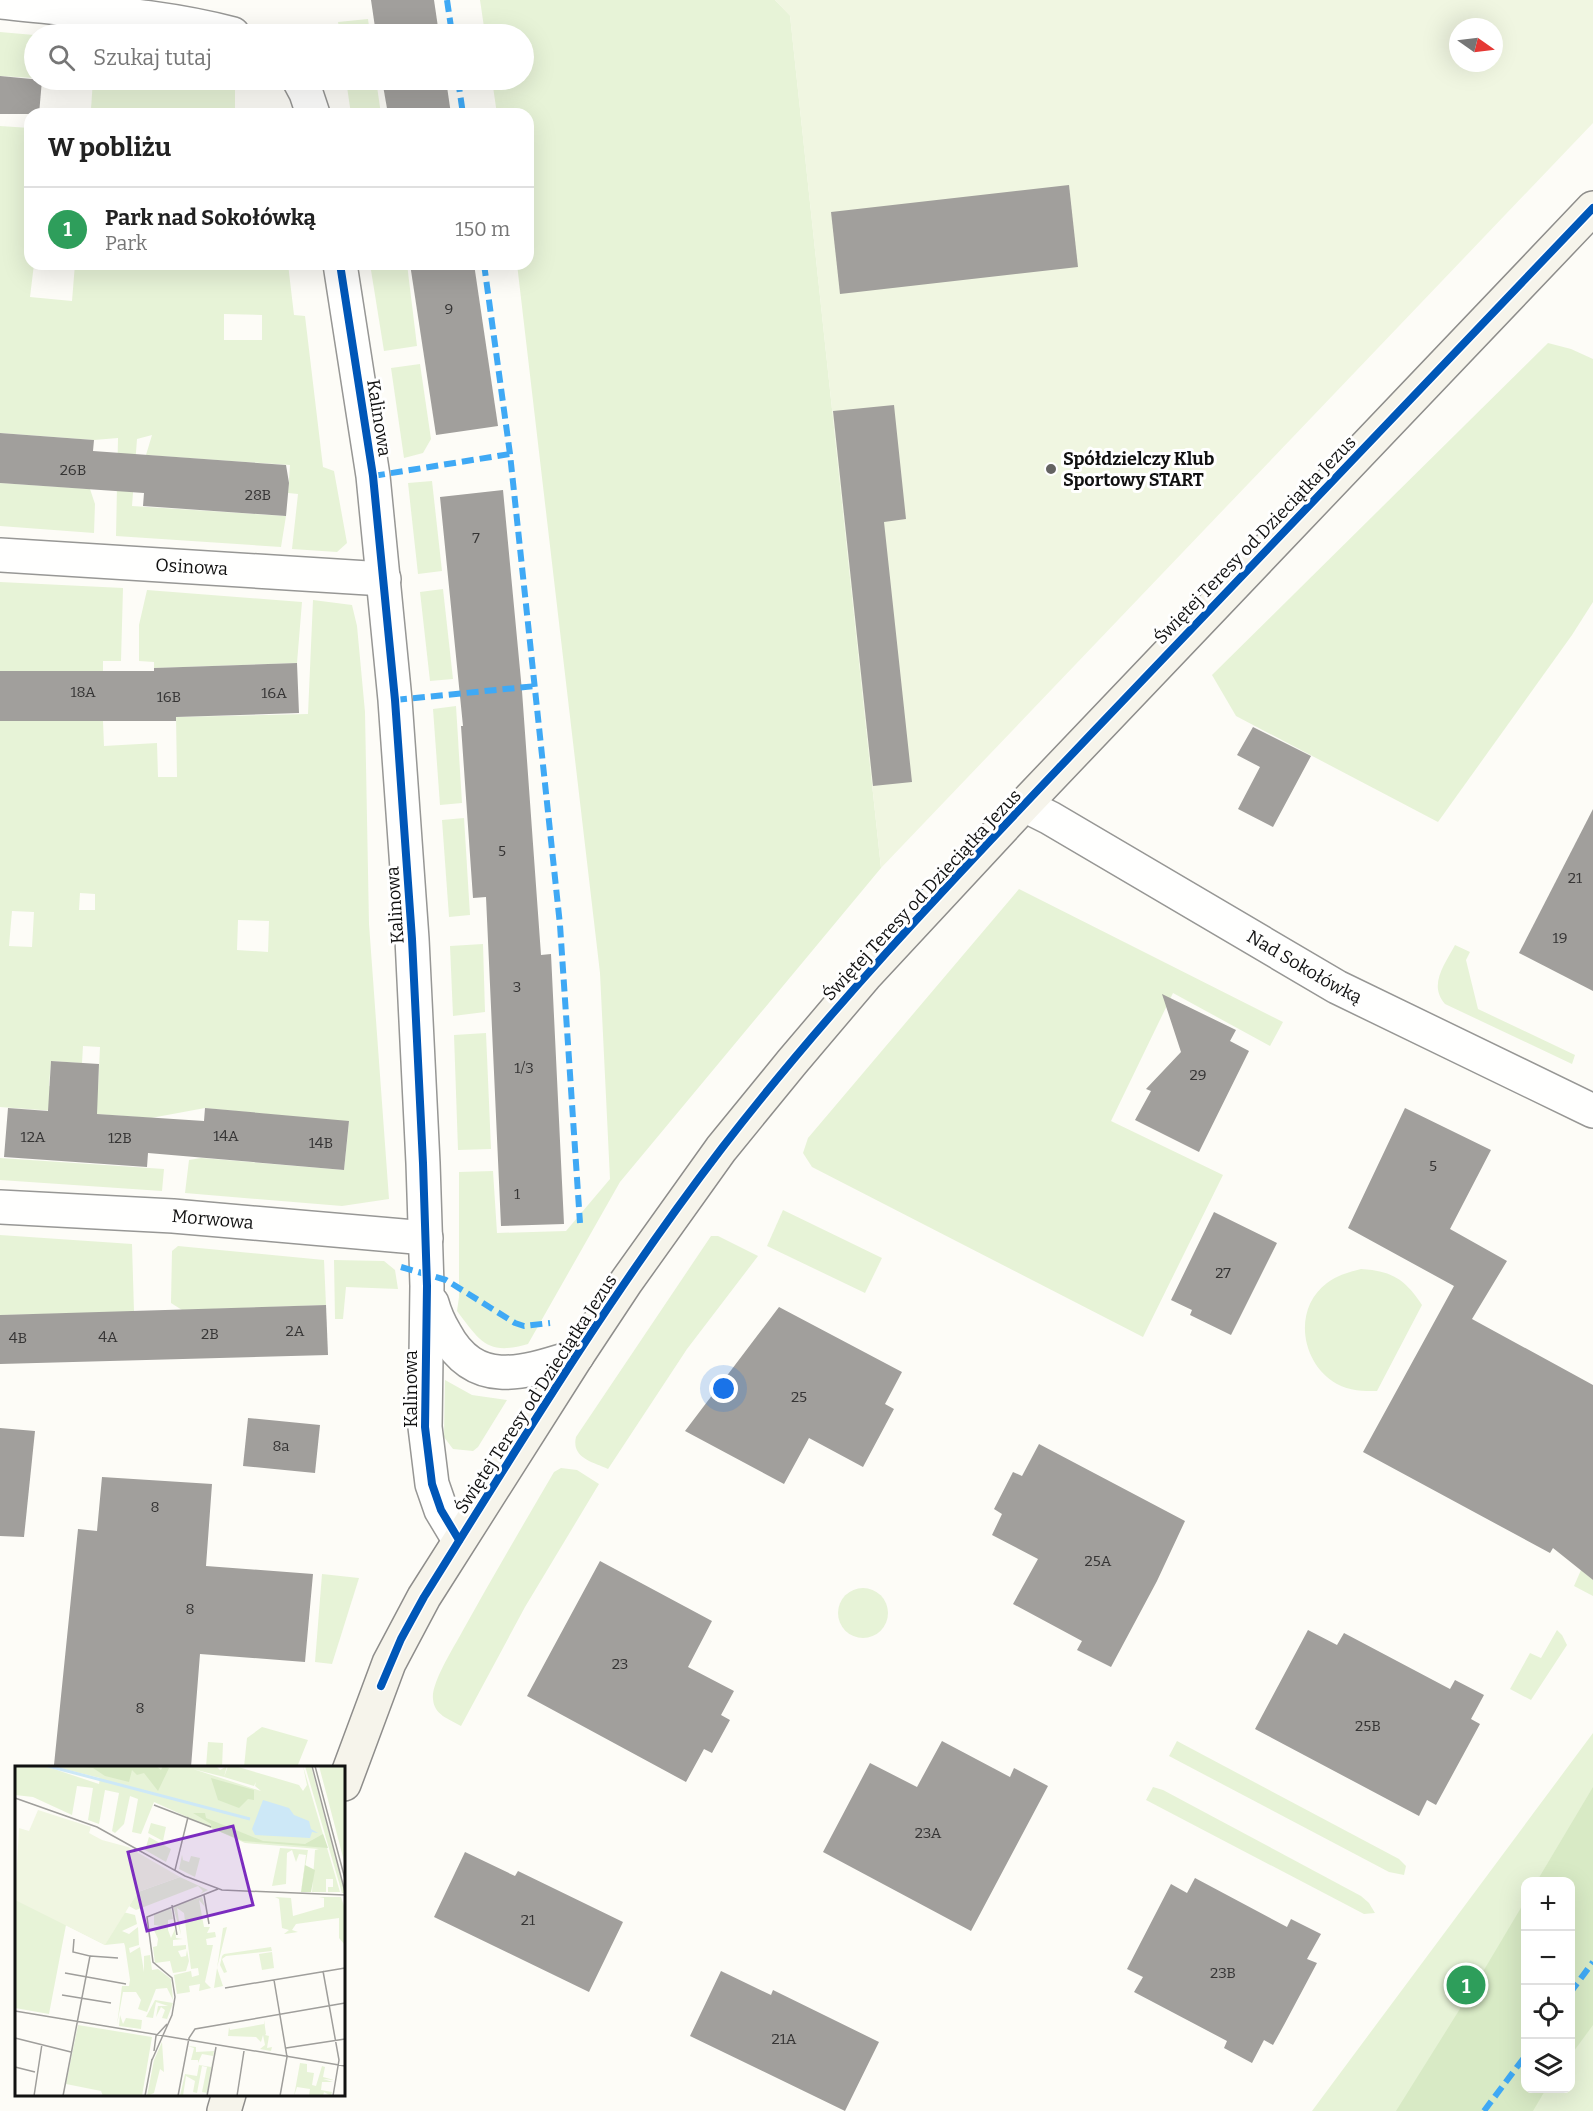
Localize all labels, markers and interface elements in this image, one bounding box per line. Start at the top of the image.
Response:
north arrow [1449,18,1503,72]
search box [24,24,534,90]
icon: search [45,41,78,74]
text: Szukaj tutaj [93,44,212,71]
text: W pobliżu [48,132,171,163]
text: Park nad Sokołówką [105,204,316,231]
text: 1 [63,217,72,241]
text: 150 m [455,217,510,241]
text: Park [105,231,147,255]
house number: 9 [445,300,453,318]
street label: Kalinowa [362,378,396,458]
street label: Świętej Teresy od Dzieciątka Jezus [1149,431,1361,649]
place label: Spółdzielczy Klub Sportowy START [1063,448,1215,491]
house number: 26B [60,461,86,479]
marker: Spółdzielczy Klub Sportowy START [1044,462,1058,476]
house number: 28B [245,486,271,504]
house number: 7 [472,529,480,547]
street label: Osinowa [155,554,229,580]
house number: 18A [70,683,96,701]
house number: 16A [261,684,287,702]
house number: 16B [157,688,181,706]
street label: Świętej Teresy od Dzieciątka Jezus [817,784,1026,1005]
house number: 5 [498,842,506,860]
street label: Kalinowa [381,865,409,945]
house number: 21 [1568,869,1582,887]
street label: Nad Sokołówką [1243,925,1366,1008]
house number: 19 [1553,929,1567,947]
house number: 3 [513,978,521,996]
house number: 1/3 [514,1059,534,1077]
house number: 29 [1190,1066,1206,1084]
house number: 14A [213,1127,239,1145]
house number: 12A [21,1128,46,1146]
house number: 12B [108,1129,132,1147]
house number: 14B [309,1134,333,1152]
house number: 5 [1429,1157,1437,1175]
house number: 1 [514,1185,520,1203]
street label: Morwowa [171,1205,255,1234]
house number: 27 [1215,1264,1231,1282]
street label: Świętej Teresy od Dzieciątka Jezus [449,1270,622,1518]
house number: 2A [286,1322,305,1340]
house number: 2B [201,1325,219,1343]
house number: 4A [98,1328,118,1346]
house number: 4B [9,1329,27,1347]
street label: Kalinowa [400,1350,422,1428]
your location [709,1374,738,1403]
house number: 25 [791,1388,807,1406]
house number: 8a [273,1437,289,1455]
house number: 8 [150,1498,160,1516]
house number: 25A [1085,1552,1112,1570]
house number: 8 [185,1600,195,1618]
house number: 23 [612,1655,628,1673]
house number: 8 [135,1699,145,1717]
house number: 25B [1355,1717,1381,1735]
inset map [15,1766,345,2096]
house number: 23A [915,1824,942,1842]
map controls [1521,1877,1575,2093]
button: + [1521,1877,1575,1931]
house number: 21 [521,1911,535,1929]
button: − [1521,1931,1575,1985]
pin: 1 [1446,1962,1486,2008]
house number: 23B [1210,1964,1236,1982]
button: locate [1521,1985,1575,2039]
house number: 21A [772,2030,797,2048]
button: layers [1521,2039,1575,2093]

